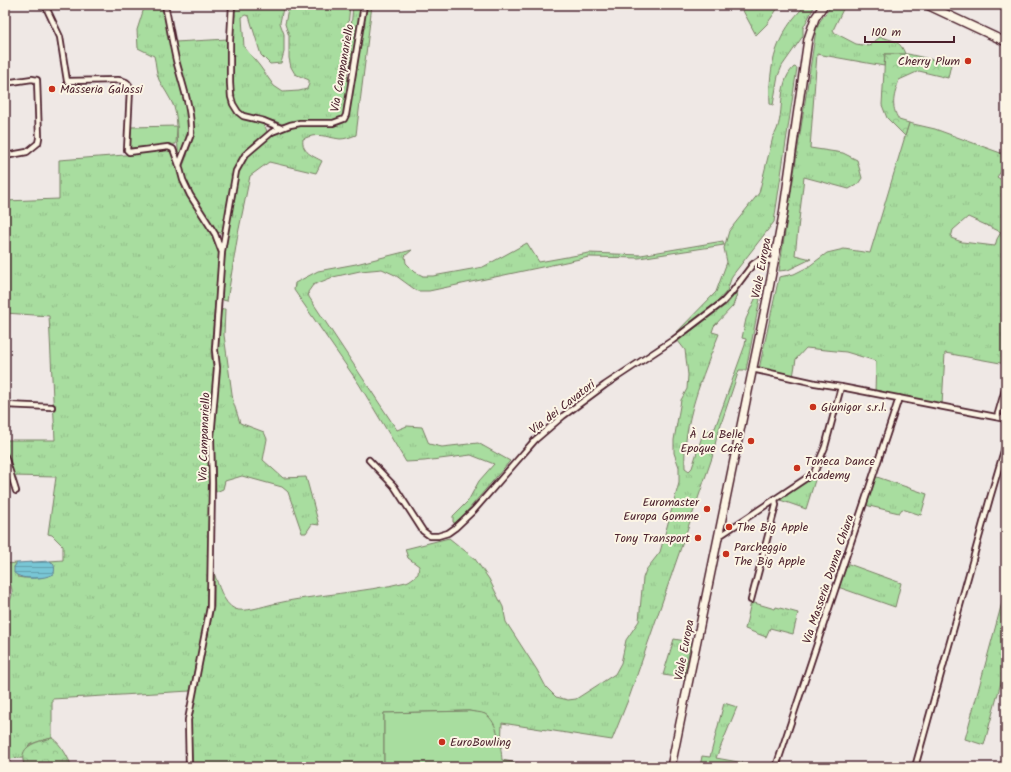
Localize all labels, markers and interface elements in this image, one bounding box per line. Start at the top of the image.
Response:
scale bar [865,18,954,44]
street label: Via Campanariello [325,23,360,114]
text: 100 m [871,23,902,42]
place label: Cherry Plum [898,52,960,71]
marker: Cherry Plum [963,56,973,66]
place label: Masseria Galassi [60,80,144,99]
marker: Masseria Galassi [47,84,57,94]
street label: Viale Europa [746,236,777,300]
street label: Via dei Cavatori [525,375,600,439]
street label: Via Campanariello [193,392,216,482]
place label: Giunigor s.r.l. [821,398,887,417]
marker: Giunigor s.r.l. [808,402,818,412]
place label: À La Belle Epoque Cafè [681,425,744,458]
marker: À La Belle Epoque Cafè [746,436,756,446]
place label: Toneca Dance Academy [805,452,876,485]
marker: Toneca Dance Academy [792,463,802,473]
place label: Euromaster Europa Gomme [623,493,700,526]
marker: Euromaster Europa Gomme [702,504,712,514]
street label: Via Masseria Donna Chiara [797,512,860,646]
place label: The Big Apple [737,518,809,537]
marker: The Big Apple [724,522,734,532]
place label: Tony Transport [614,529,690,548]
marker: Tony Transport [693,533,703,543]
place label: Parcheggio The Big Apple [734,538,806,571]
marker: Parcheggio The Big Apple [721,549,731,559]
street label: Viale Europa [669,618,700,682]
place label: EuroBowling [450,733,512,752]
marker: EuroBowling [437,737,447,747]

